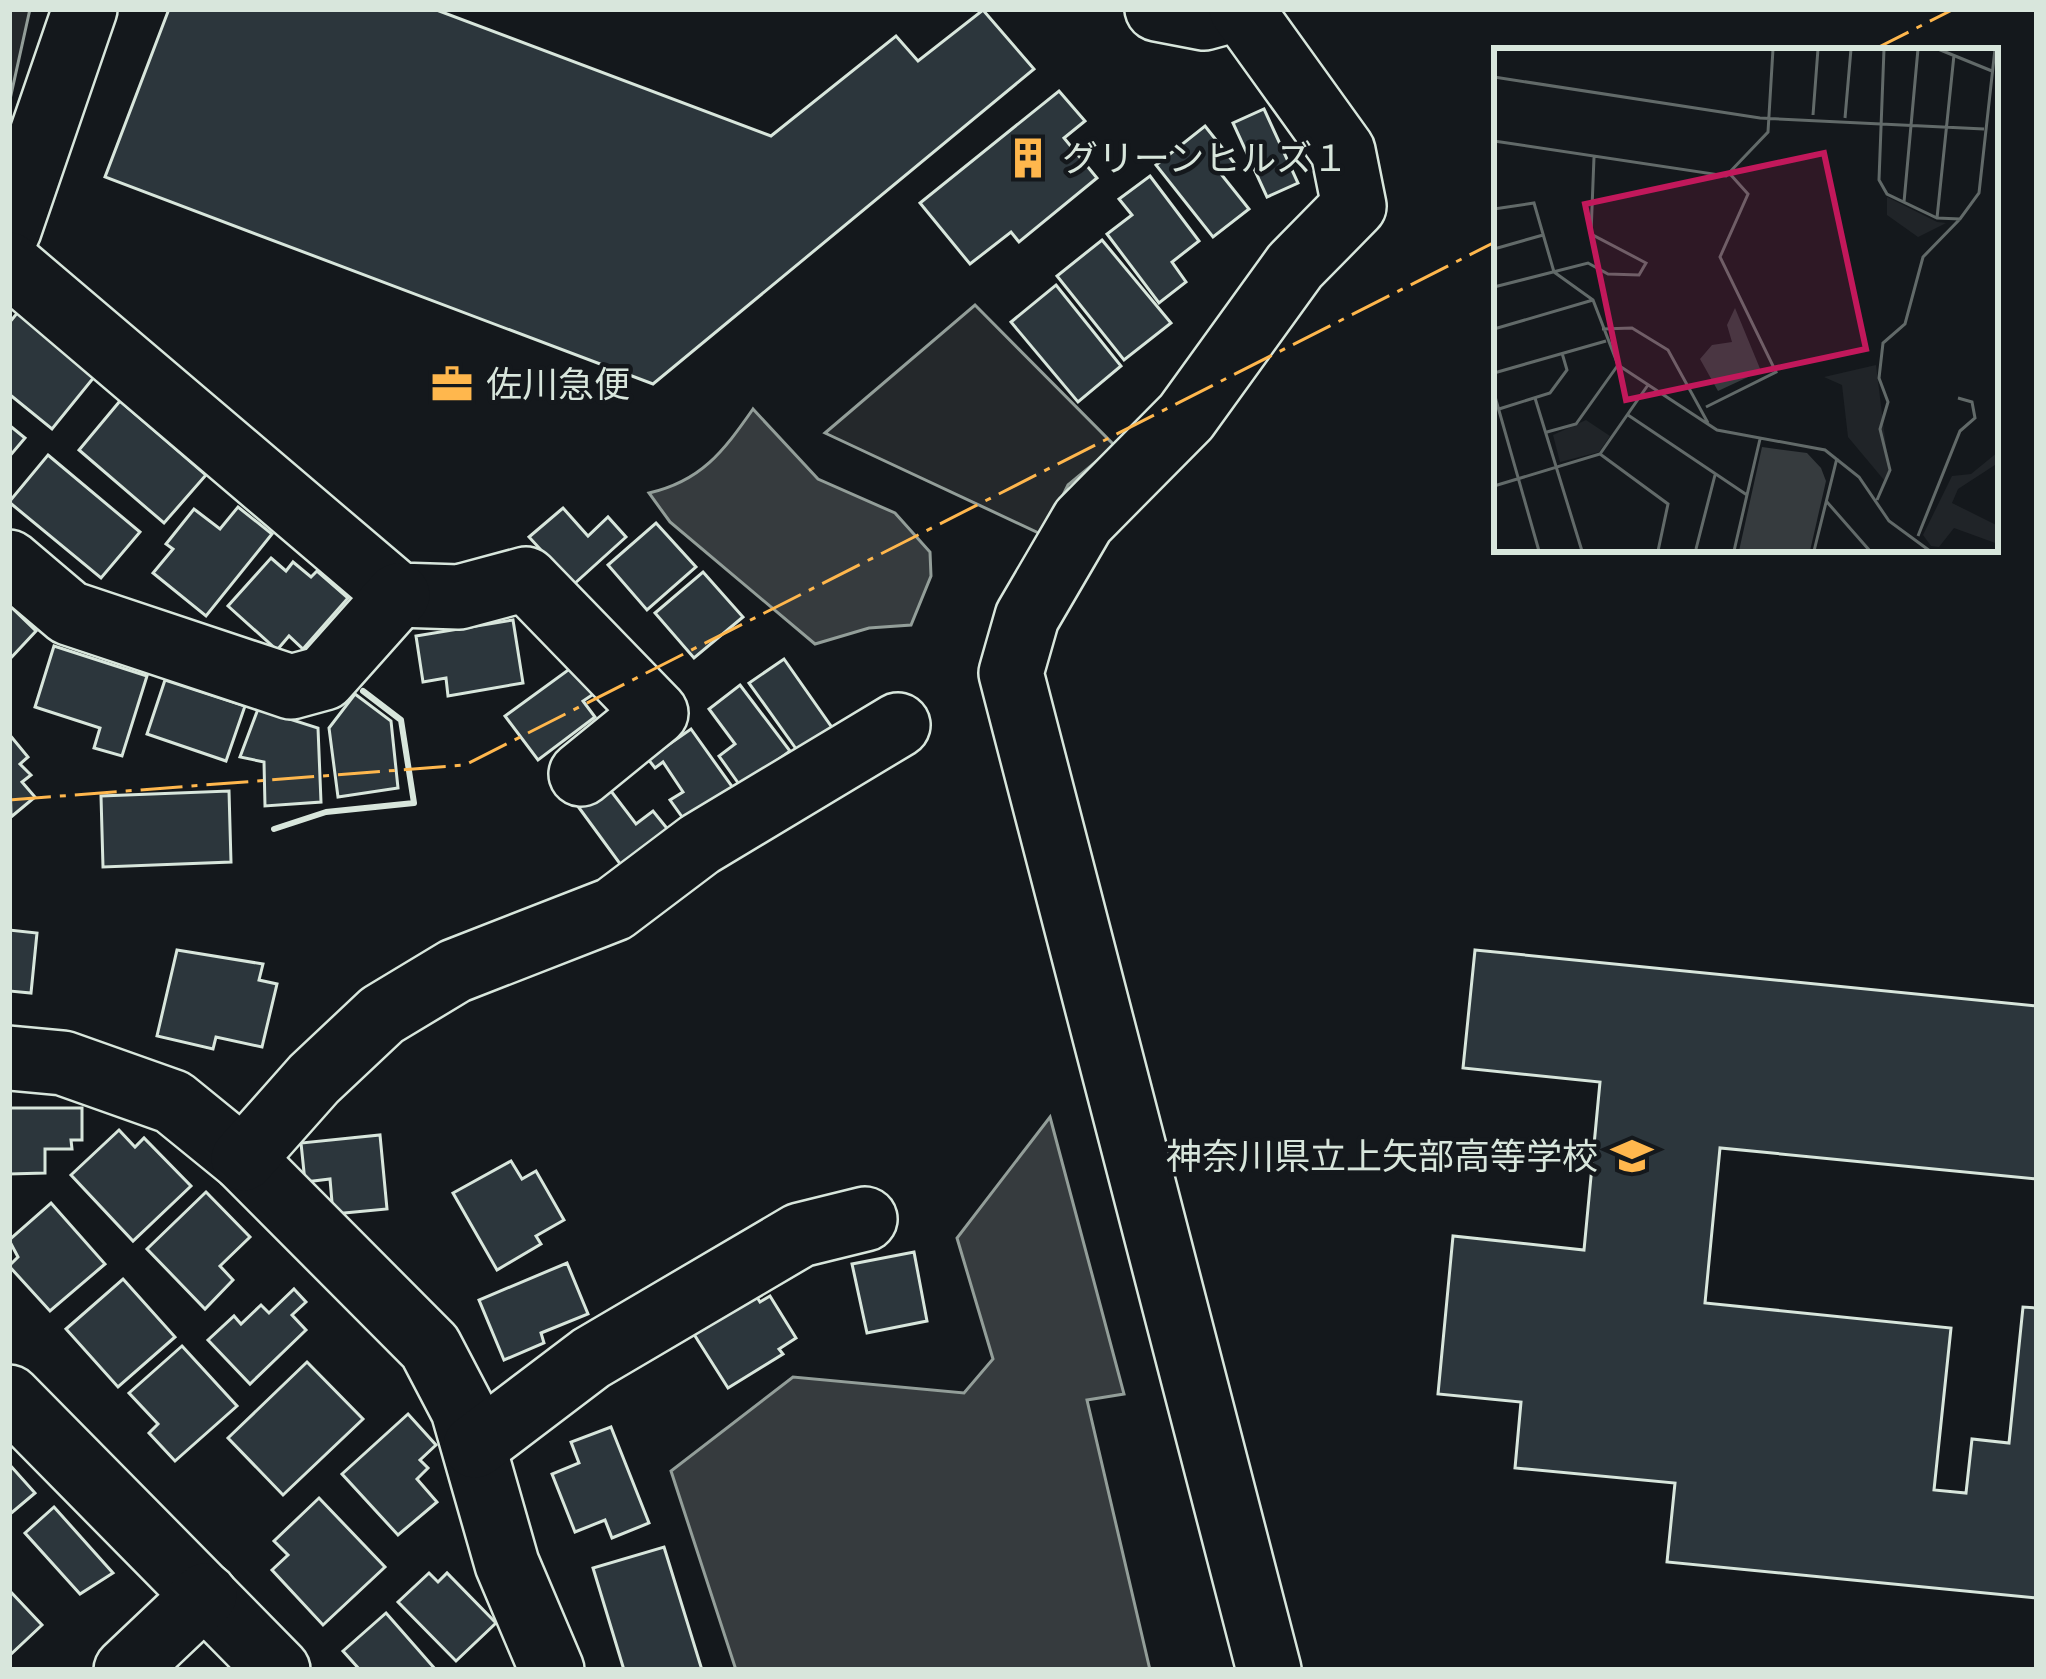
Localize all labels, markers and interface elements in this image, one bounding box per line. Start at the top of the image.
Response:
inset map [1494,48,1998,552]
place label: グリーンヒルズ１ [1062,134,1348,182]
building icon: グリーンヒルズ１ [1005,135,1051,181]
place label: 佐川急便 [486,360,630,408]
office icon: 佐川急便 [429,361,475,407]
place label: 神奈川県立上矢部高等学校 [1166,1132,1598,1180]
school or university icon: 神奈川県立上矢部高等学校 [1609,1133,1655,1179]

